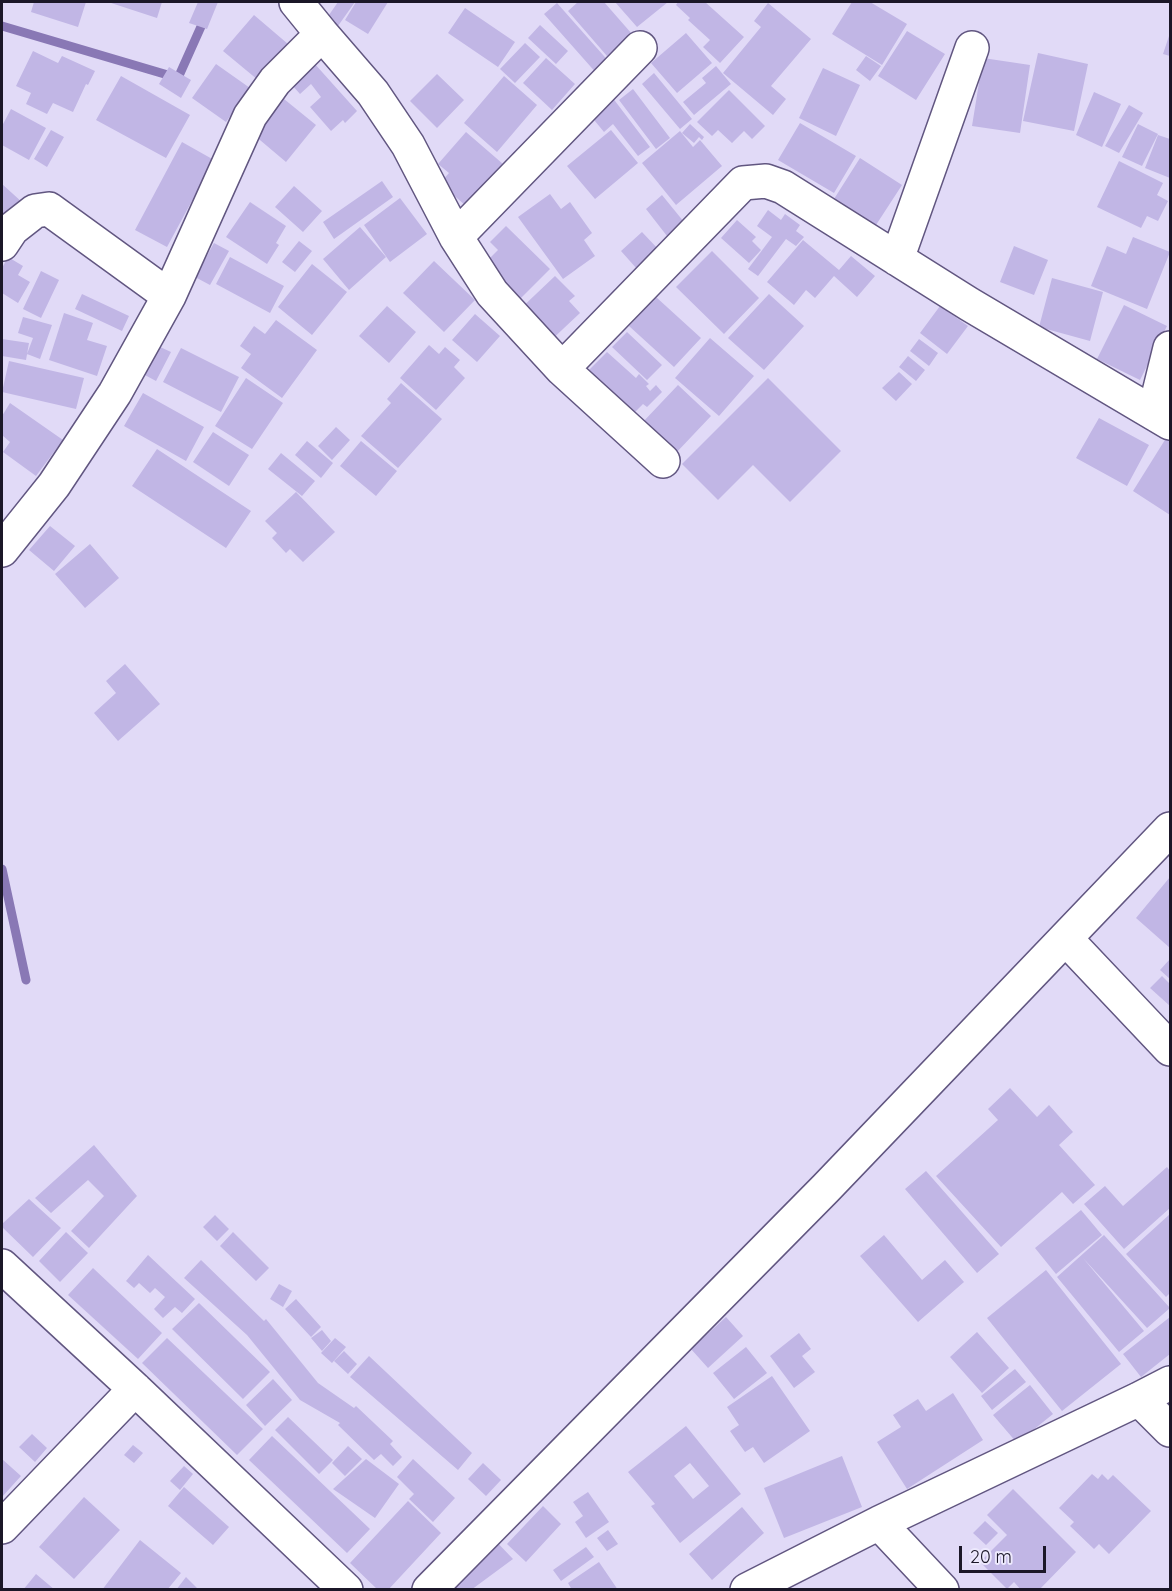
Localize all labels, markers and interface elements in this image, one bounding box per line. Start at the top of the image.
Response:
scale bar [962,1534,1049,1572]
text: 20 m [970,1545,1012,1568]

